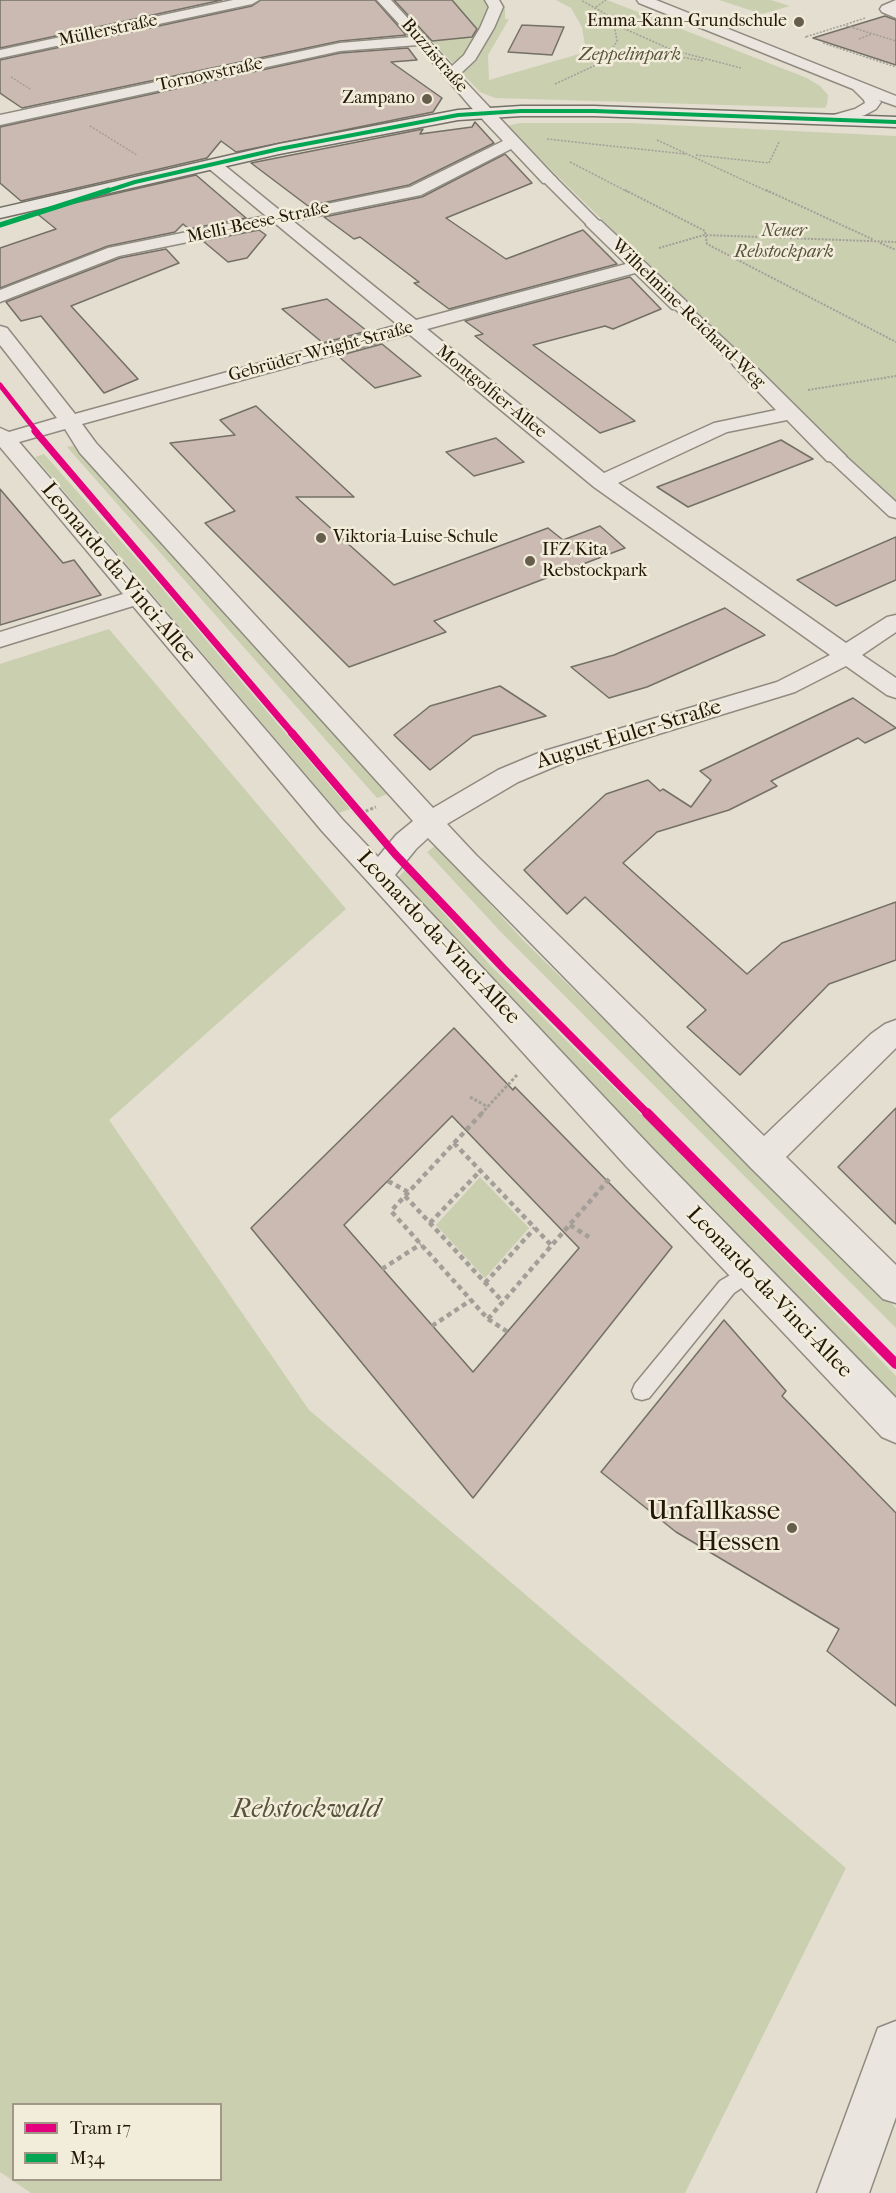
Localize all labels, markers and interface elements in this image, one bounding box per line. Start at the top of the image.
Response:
street label: Müllerstraße [57,10,159,52]
place label: Emma-Kann-Grundschule [587,11,787,33]
street label: Buzzistraße [396,15,472,97]
marker: Emma-Kann-Grundschule [792,15,806,29]
park label: Zeppelinpark [579,45,681,67]
street label: Tornowstraße [155,53,265,97]
place label: Zampano [342,88,415,110]
marker: Zampano [420,92,434,106]
street label: Melli-Beese-Straße [185,197,331,249]
park label: Neuer Rebstockpark [734,221,834,264]
street label: Wilhelmine-Reichard-Weg [606,235,770,393]
street label: Gebrüder-Wright-Straße [226,317,416,387]
street label: Montgolfier-Allee [431,341,551,443]
street label: Leonardo-da-Vinci-Allee [35,477,201,669]
place label: Viktoria-Luise-Schule [333,527,498,549]
marker: Viktoria-Luise-Schule [314,531,328,545]
place label: IFZ Kita Rebstockpark [542,540,647,582]
marker: IFZ Kita Rebstockpark [523,554,537,568]
street label: August-Euler-Straße [533,694,725,776]
street label: Leonardo-da-Vinci-Allee [351,846,525,1030]
street label: Leonardo-da-Vinci-Allee [681,1202,857,1384]
place label: Unfallkasse Hessen [647,1496,780,1559]
marker: Unfallkasse Hessen [785,1521,799,1535]
park label: Rebstockwald [232,1794,380,1826]
legend [12,2103,222,2181]
text: Tram 17 [70,2118,131,2139]
text: M34 [70,2148,104,2169]

